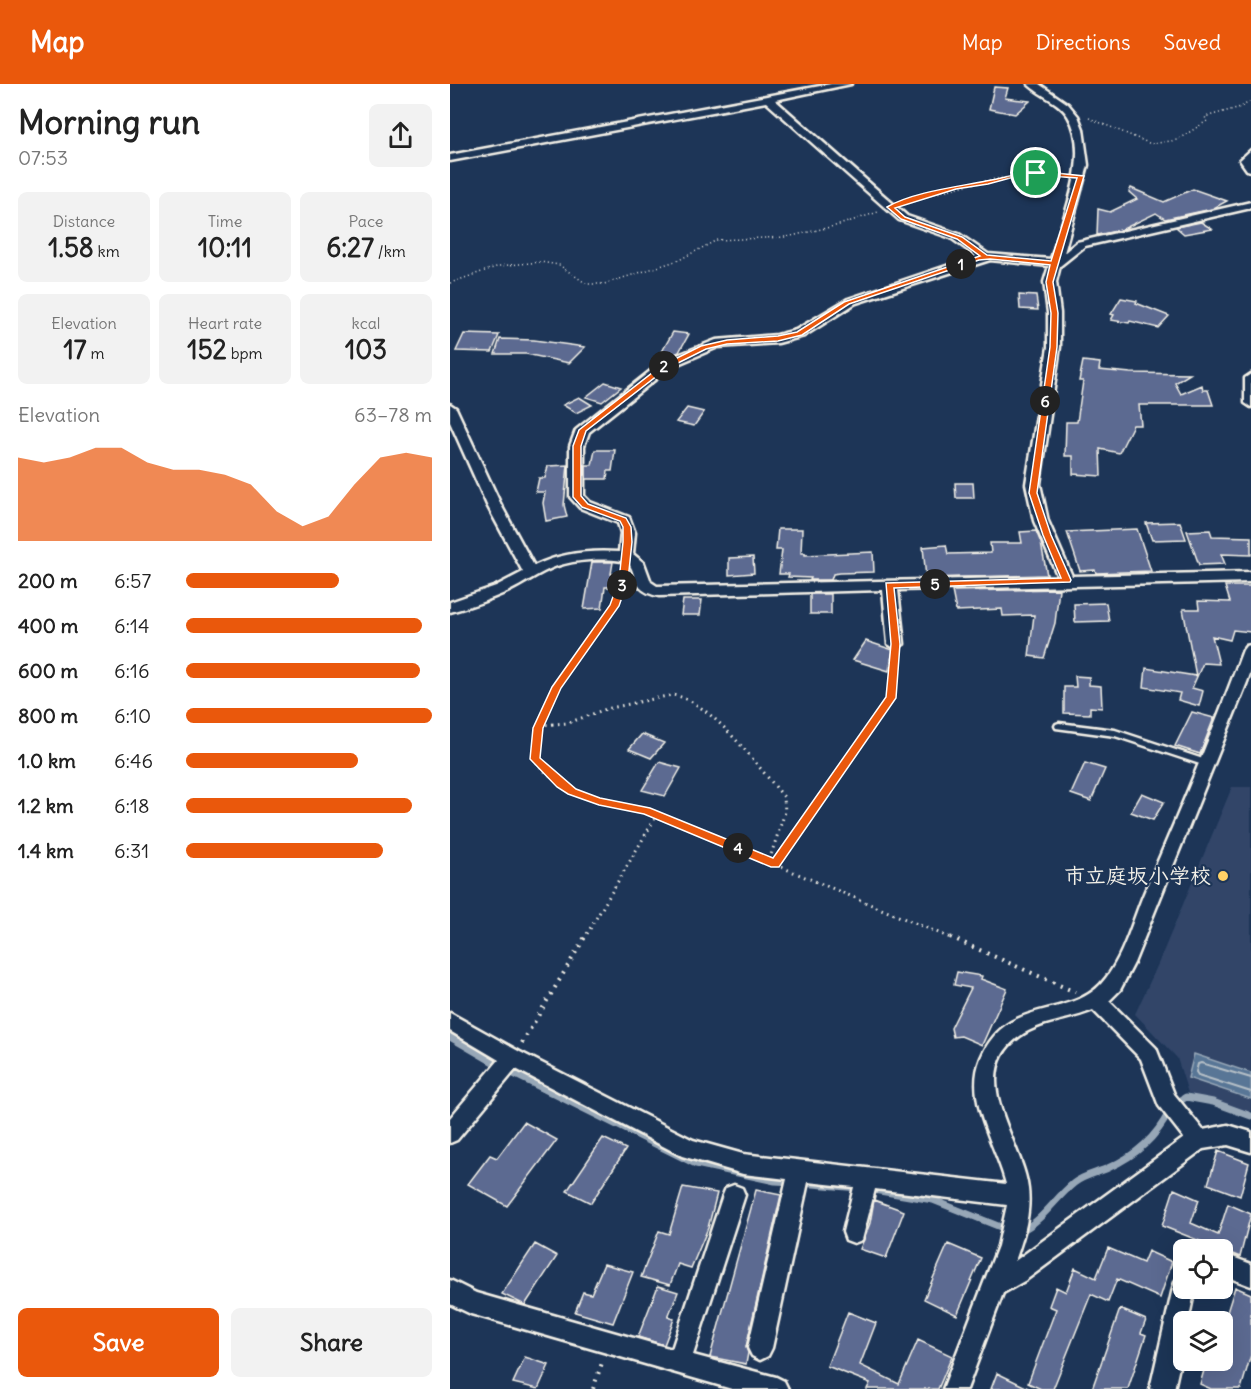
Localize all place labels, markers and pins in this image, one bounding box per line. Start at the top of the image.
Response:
pin [1010,147,1061,198]
pin: 1 [946,249,976,279]
pin: 2 [649,351,679,381]
pin: 6 [1030,386,1060,416]
pin: 5 [920,569,950,599]
pin: 3 [607,570,637,600]
pin: 4 [723,833,753,863]
place label: 市立庭坂小学校 [1064,862,1211,889]
marker: 市立庭坂小学校 [1216,869,1230,883]

